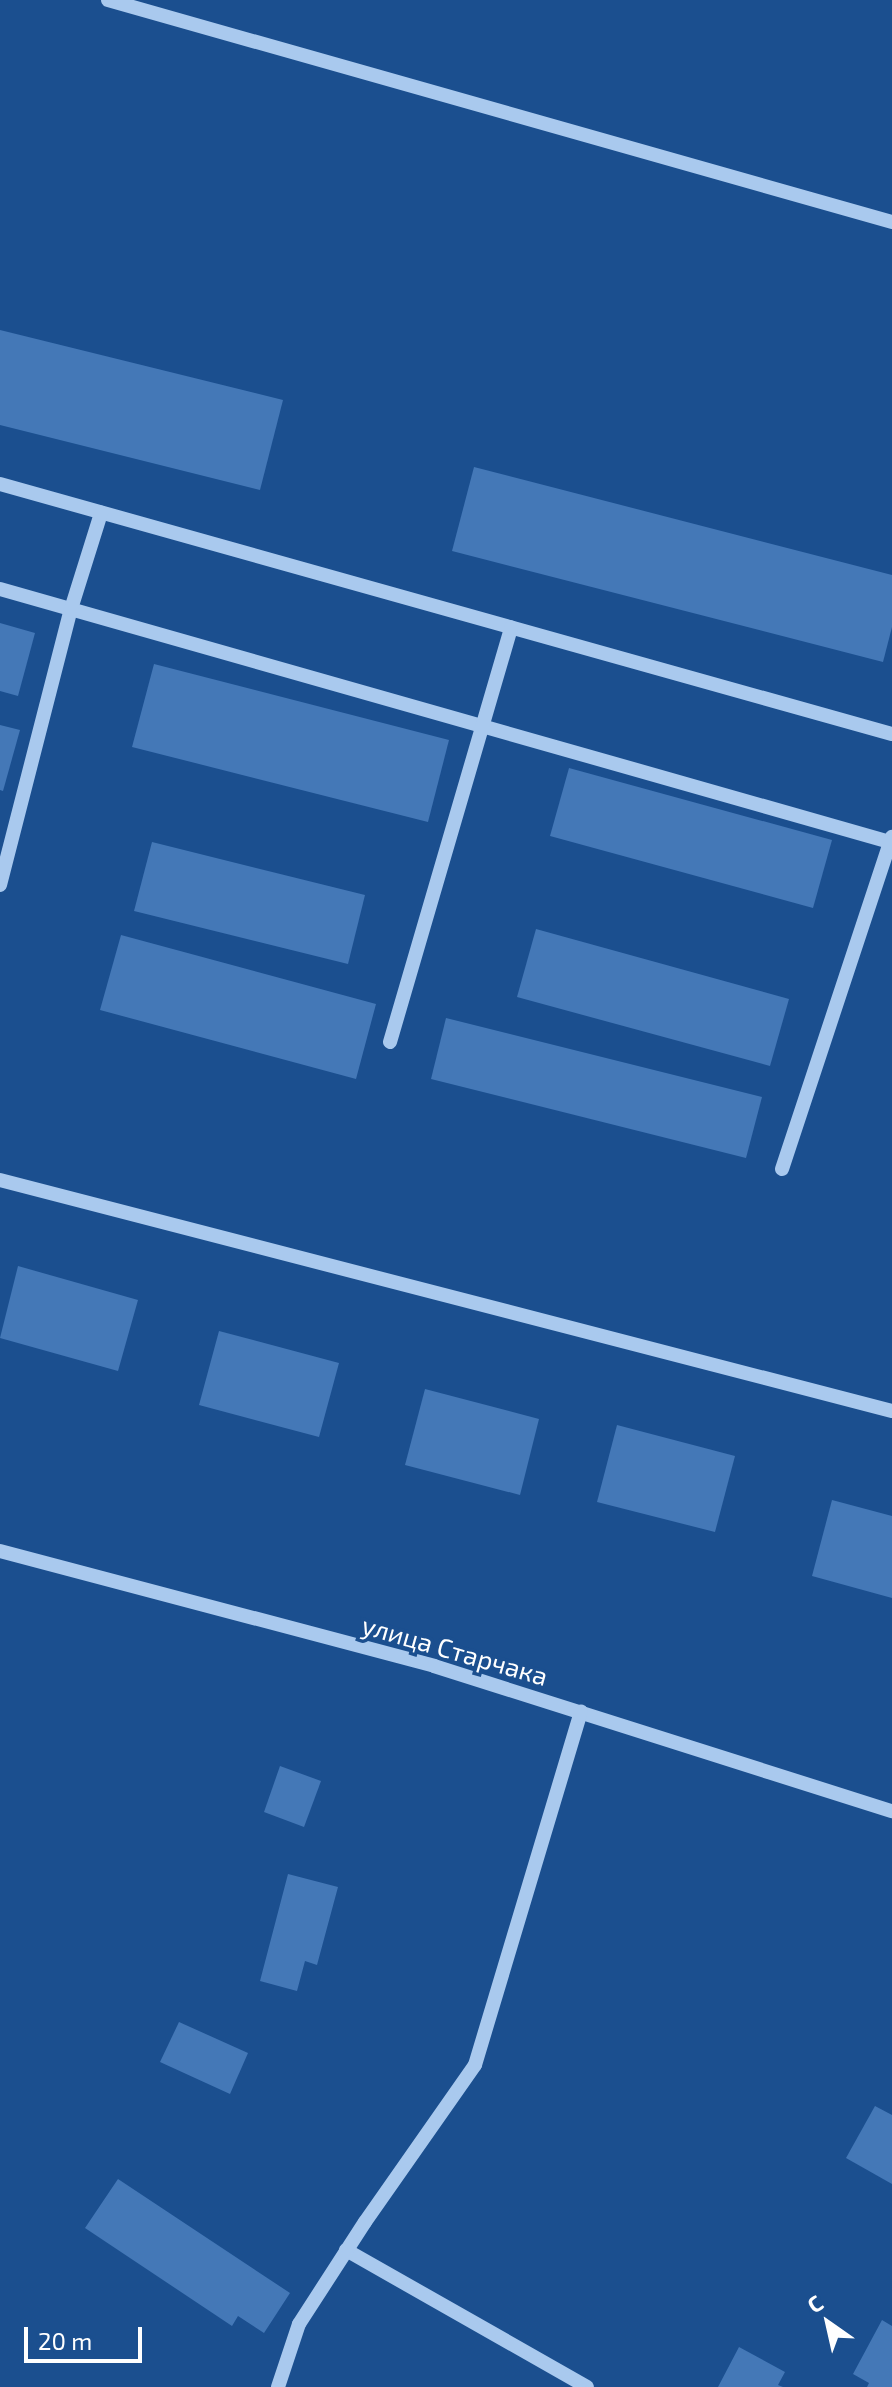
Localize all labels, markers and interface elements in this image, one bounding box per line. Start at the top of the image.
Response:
street label: улица Старчака [358,1609,552,1691]
north arrow [788,2283,868,2363]
text: С [802,2289,827,2317]
scale bar [28,2311,146,2361]
text: 20 m [38,2326,92,2355]

